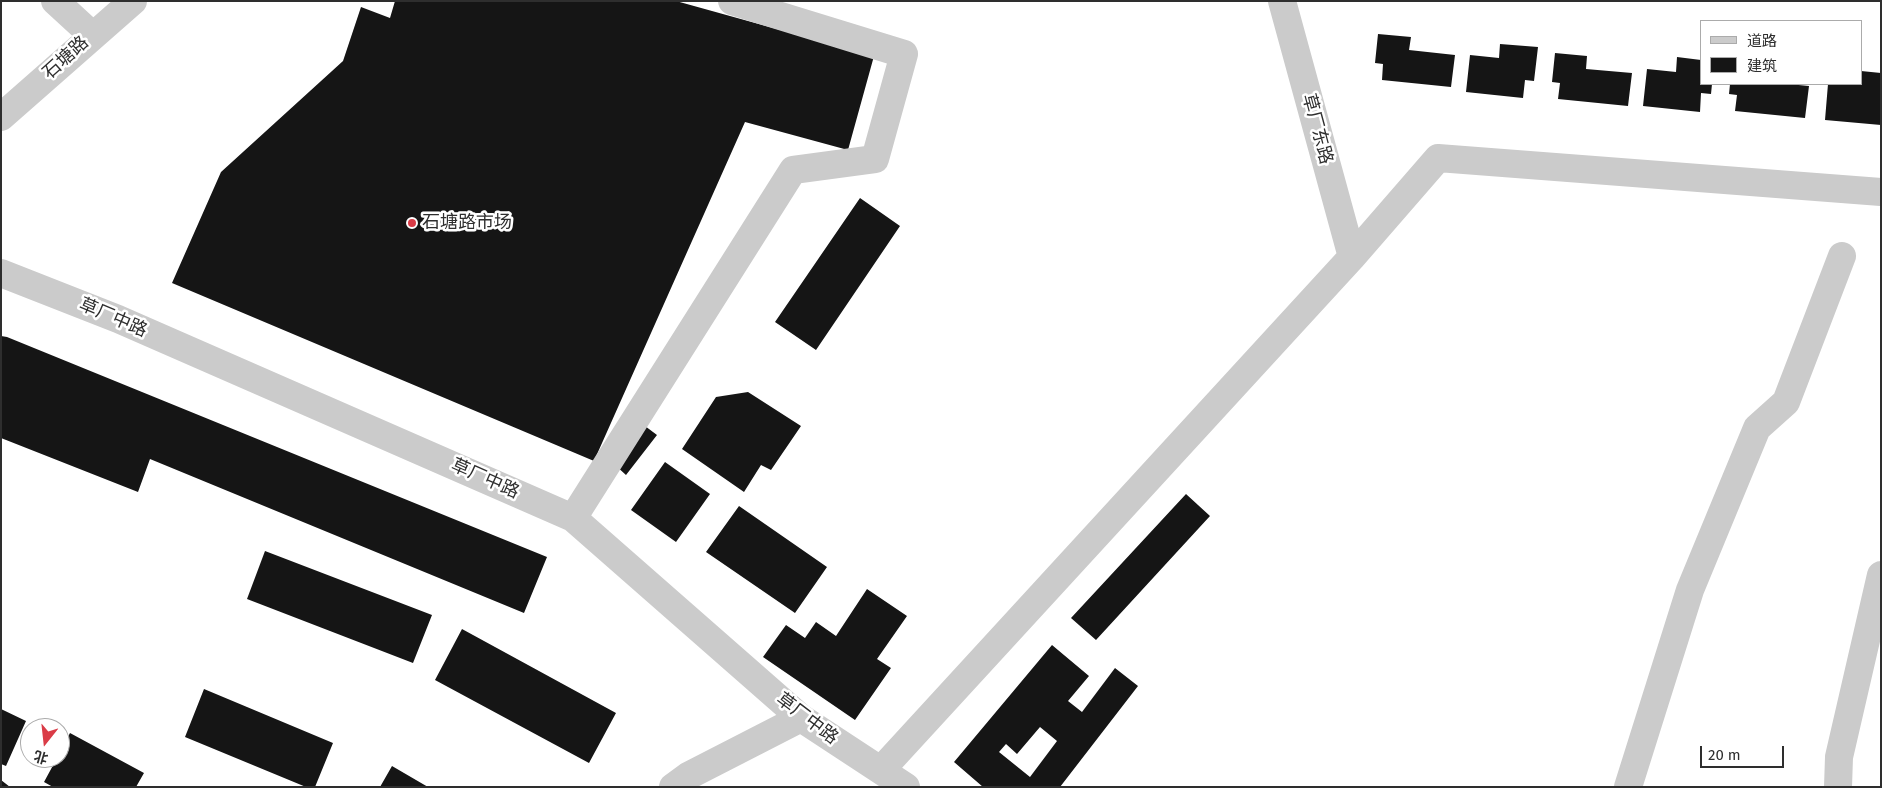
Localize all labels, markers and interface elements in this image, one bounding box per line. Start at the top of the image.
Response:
legend [1700,20,1862,85]
street label: 石塘路 [39,32,93,84]
text: 道路 [1747,32,1777,50]
text: 建筑 [1747,57,1777,75]
street label: 草厂东路 [1297,91,1337,167]
place label: 石塘路市场 [422,212,512,234]
marker: 石塘路市场 [406,217,418,229]
street label: 草厂中路 [76,294,150,342]
street label: 草厂中路 [448,454,522,504]
street label: 草厂中路 [772,689,842,749]
north arrow [20,718,70,768]
scale bar [1702,736,1786,768]
text: 20 m [1708,746,1741,764]
text: 北 [32,747,50,767]

